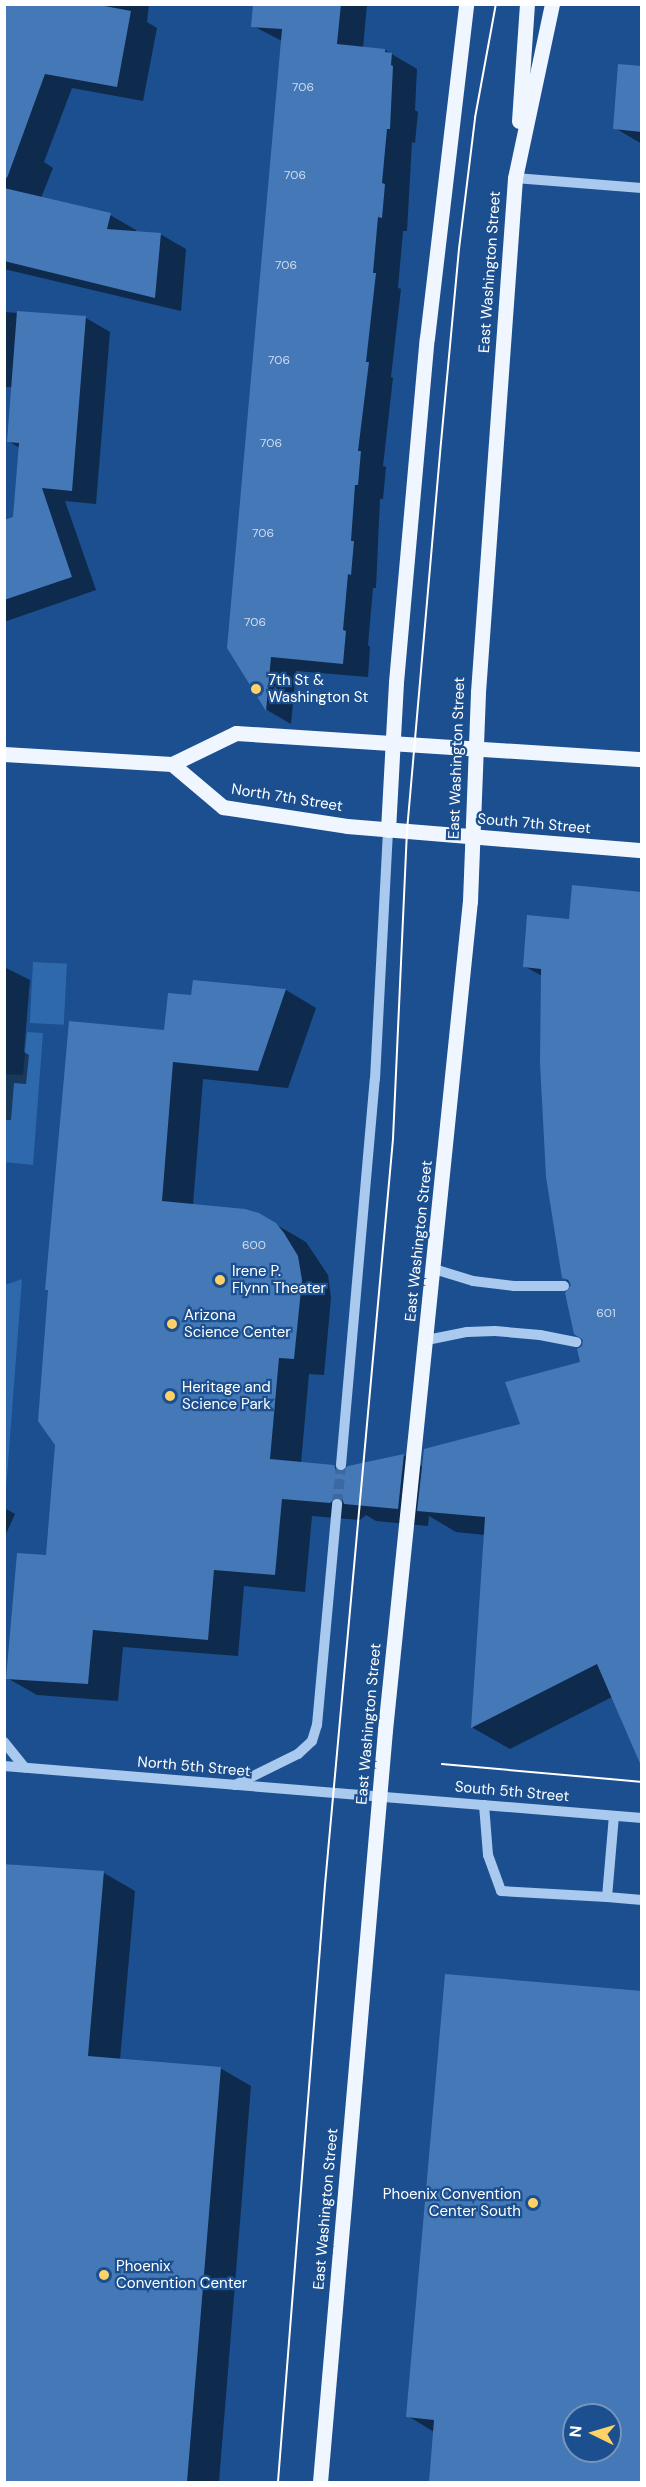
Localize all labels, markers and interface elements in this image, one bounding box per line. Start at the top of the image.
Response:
house number: 706 [292,81,314,95]
house number: 706 [284,169,306,183]
street label: East Washington Street [475,191,505,353]
house number: 706 [275,259,297,273]
house number: 706 [268,354,290,368]
house number: 706 [260,437,282,451]
house number: 706 [252,527,274,541]
house number: 706 [244,616,266,630]
place label: 7th St & Washington St [268,671,368,706]
street label: East Washington Street [445,677,469,839]
marker: 7th St & Washington St [249,682,263,696]
street label: North 7th Street [230,780,344,816]
street label: South 7th Street [477,810,591,838]
street label: East Washington Street [402,1159,436,1323]
house number: 600 [242,1239,266,1253]
place label: Irene P. Flynn Theater [232,1262,326,1297]
marker: Irene P. Flynn Theater [213,1273,227,1287]
place label: Arizona Science Center [184,1306,291,1341]
house number: 601 [596,1307,616,1321]
marker: Arizona Science Center [165,1317,179,1331]
place label: Heritage and Science Park [182,1378,271,1413]
marker: Heritage and Science Park [163,1389,177,1403]
street label: East Washington Street [353,1642,385,1806]
street label: North 5th Street [137,1753,251,1781]
street label: South 5th Street [454,1778,570,1806]
street label: East Washington Street [310,2127,342,2291]
place label: Phoenix Convention Center South [383,2185,521,2220]
marker: Phoenix Convention Center South [526,2196,540,2210]
place label: Phoenix Convention Center [116,2257,247,2292]
marker: Phoenix Convention Center [97,2268,111,2282]
north arrow [562,2403,622,2463]
text: N [565,2425,587,2438]

